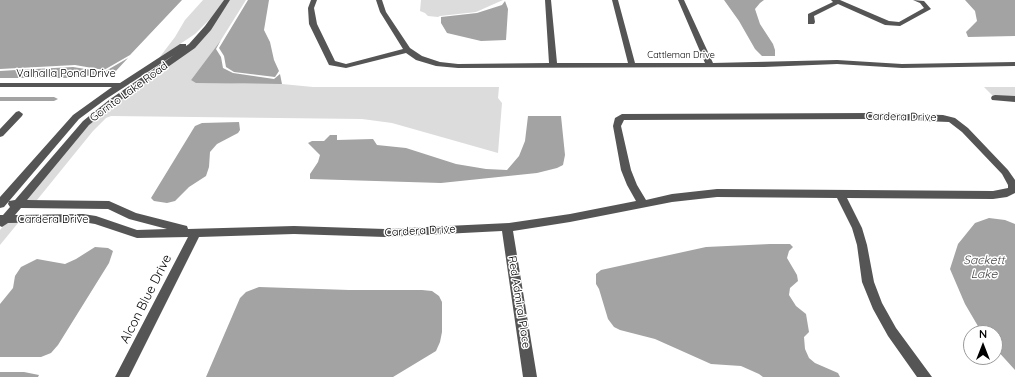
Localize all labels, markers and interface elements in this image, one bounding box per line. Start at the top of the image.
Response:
street label: Cattleman Drive [647,50,715,60]
street label: Gornto Lake Road [88,59,170,125]
street label: Valhalla Pond Drive [16,67,116,81]
street label: Cardera Drive [865,110,937,124]
street label: Cardera Drive [18,213,88,227]
street label: Cardera Drive [384,223,456,239]
street label: Alcon Blue Drive [117,252,175,346]
water label: Sackett Lake [963,253,1005,281]
street label: Red Admiral Place [505,255,533,349]
north arrow [963,325,1003,365]
text: N [979,327,987,341]

